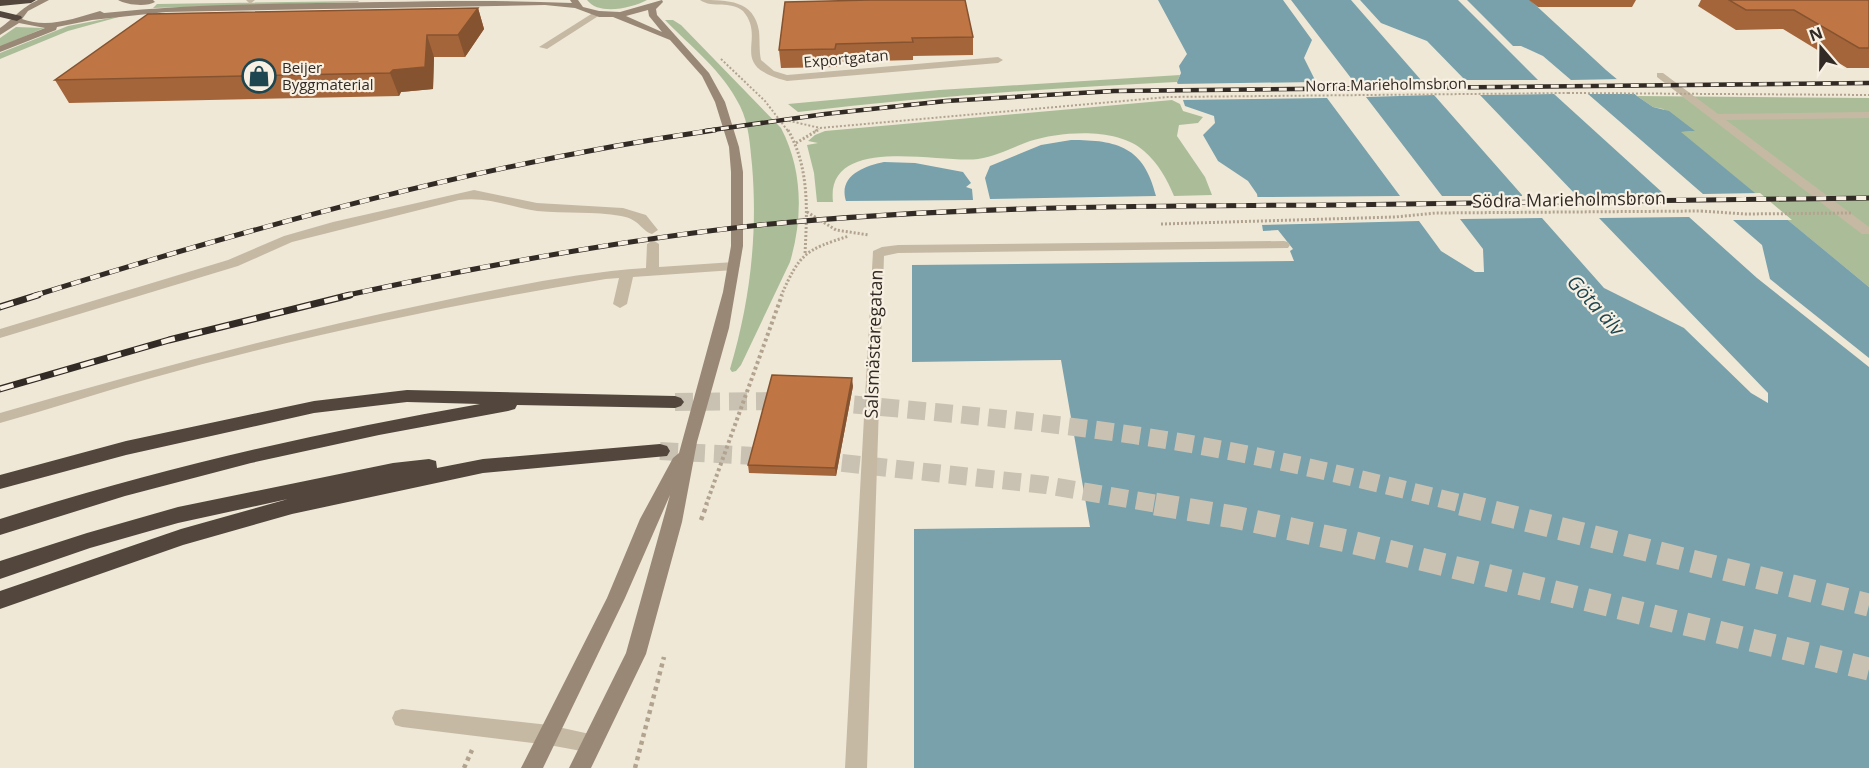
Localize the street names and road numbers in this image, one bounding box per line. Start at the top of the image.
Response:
street label: Exportgatan [803,44,889,72]
street label: Norra Marieholmsbron [1305,73,1467,95]
street label: Södra Marieholmsbron [1472,185,1666,213]
street label: Salsmästaregatan [858,269,888,419]

